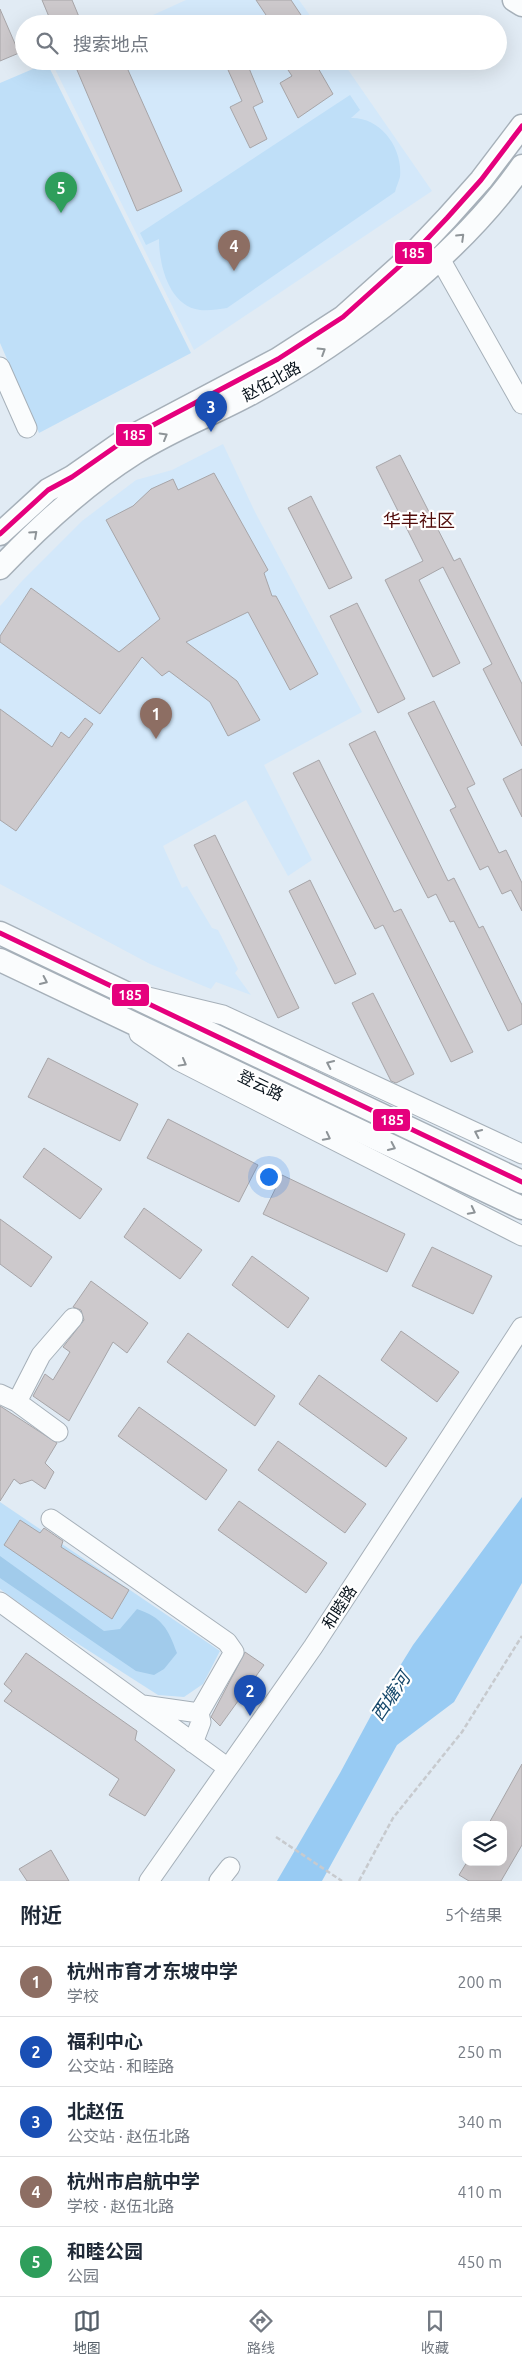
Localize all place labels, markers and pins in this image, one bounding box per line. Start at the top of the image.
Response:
pin: 5 [45,172,77,213]
pin: 4 [218,230,250,271]
pin: 3 [195,391,227,432]
pin: 1 [140,698,172,739]
pin: 2 [234,1675,266,1716]

